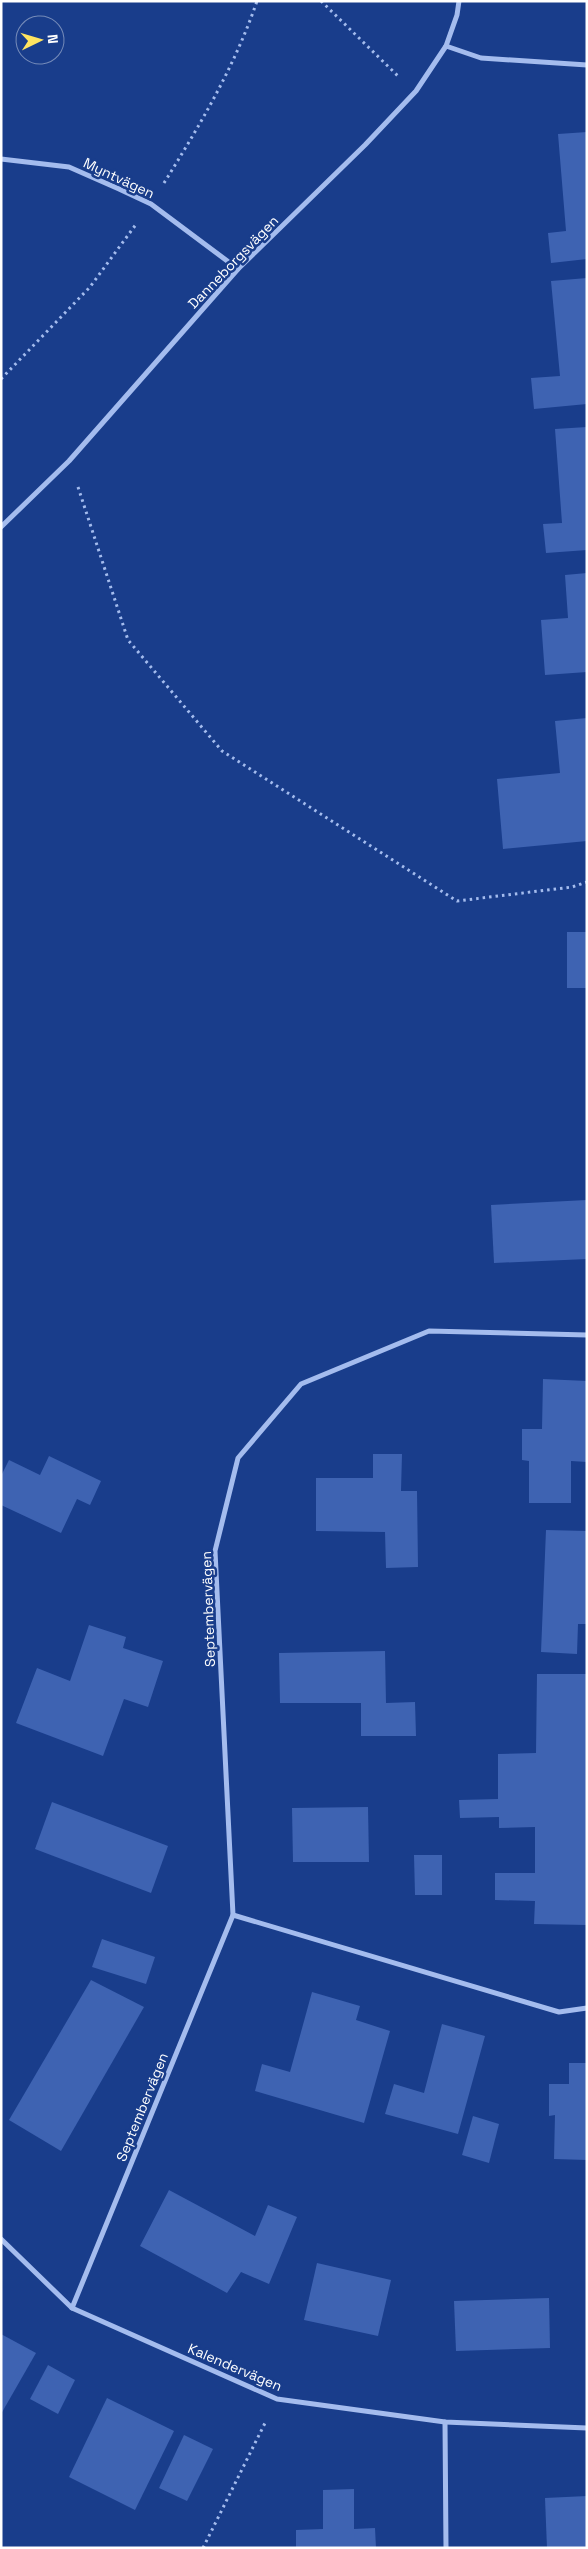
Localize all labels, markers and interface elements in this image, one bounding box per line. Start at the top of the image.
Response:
north arrow [15,15,65,65]
text: N [44,33,62,44]
street label: Myntvägen [81,154,157,202]
street label: Danneborgsvägen [184,212,282,312]
street label: Septembervägen [197,1551,219,1667]
street label: Septembervägen [112,2050,172,2164]
street label: Kalendervägen [185,2339,285,2395]

